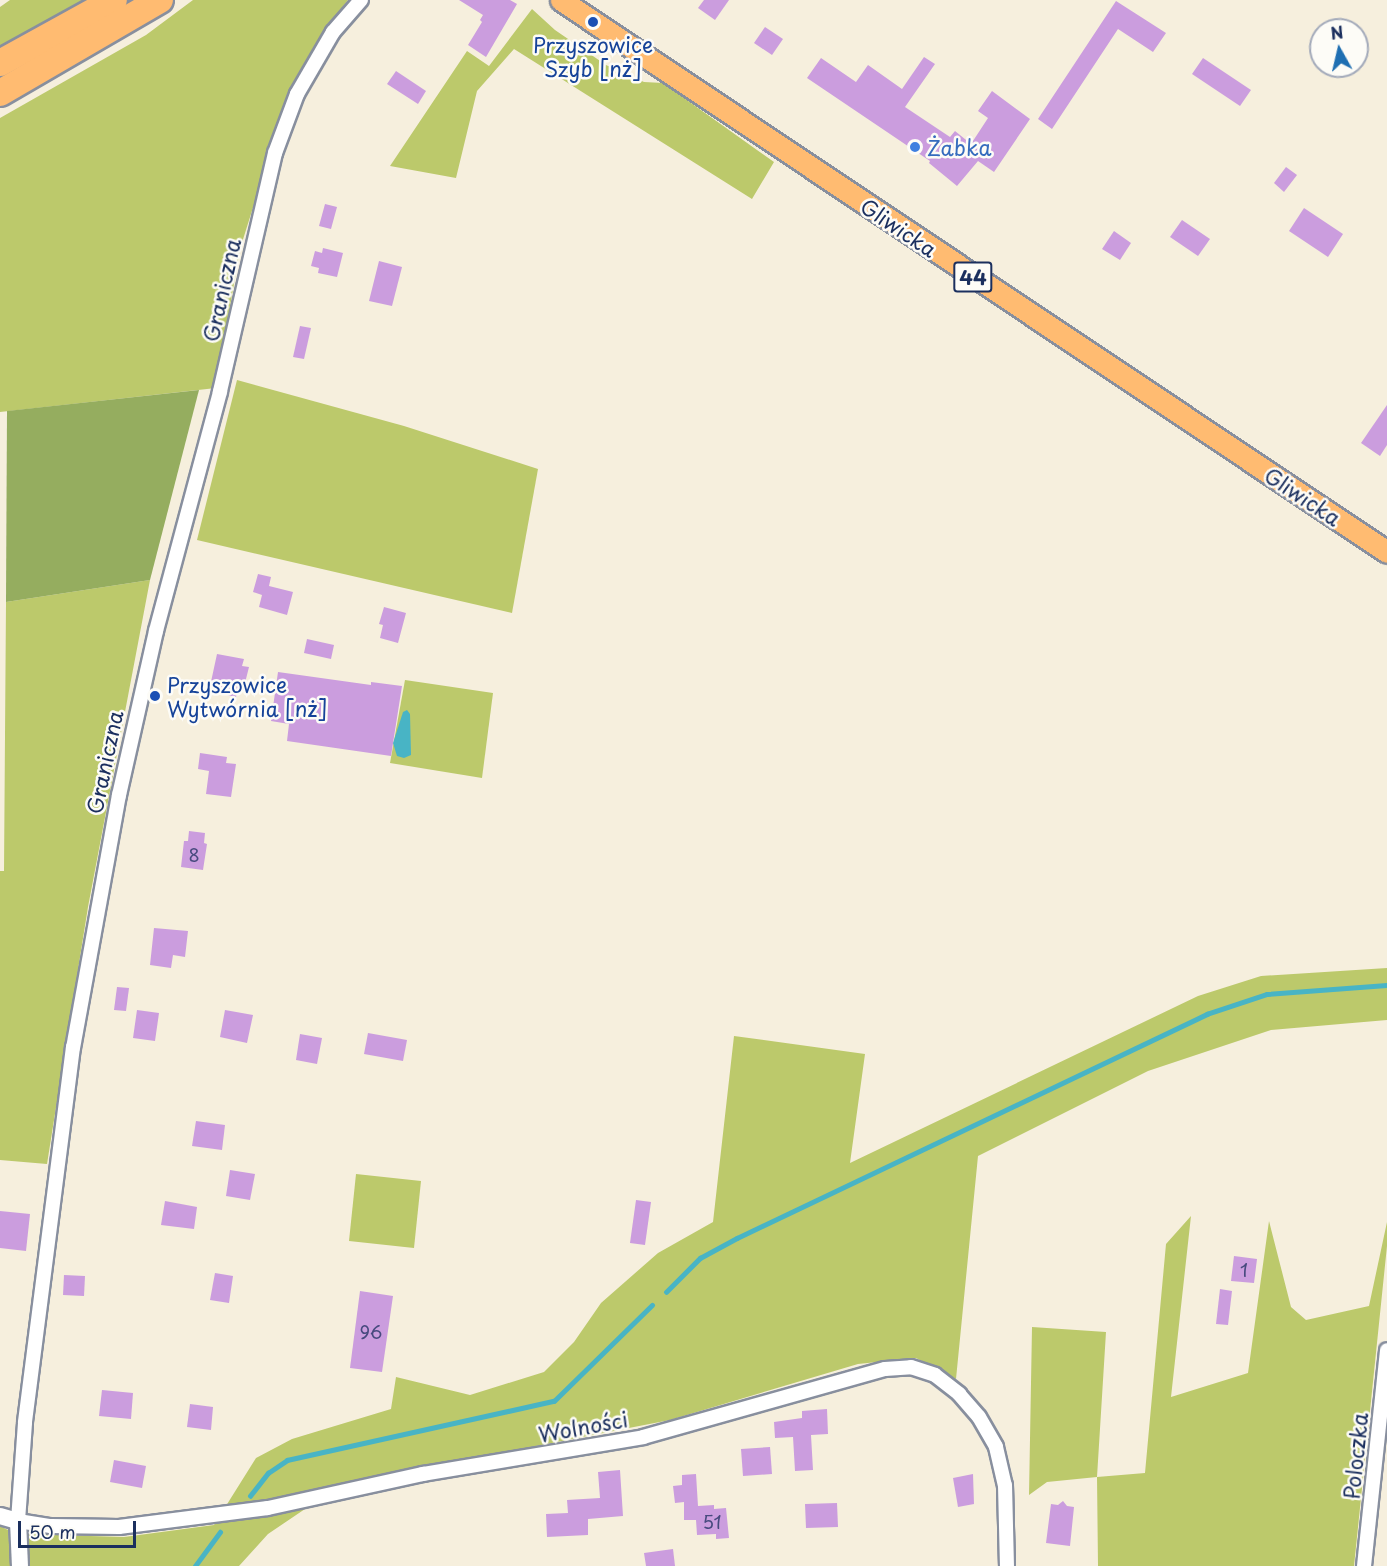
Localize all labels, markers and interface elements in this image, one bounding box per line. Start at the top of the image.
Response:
marker: Przyszowice Szyb [nż] [586,15,600,29]
north arrow [1309,18,1369,78]
text: N [1329,19,1345,45]
place label: Przyszowice Szyb [nż] [533,31,653,81]
place label: Żabka [927,134,991,160]
marker: Żabka [908,140,922,154]
street label: Gliwicka [856,192,942,262]
street label: Graniczna [197,236,245,344]
road number: 44 [952,260,994,294]
street label: Gliwicka [1260,461,1346,531]
place label: Przyszowice Wytwórnia [nż] [167,671,328,721]
marker: Przyszowice Wytwórnia [nż] [148,689,162,703]
street label: Graniczna [81,708,127,816]
house number: 8 [188,844,200,866]
house number: 1 [1240,1259,1248,1281]
house number: 96 [360,1321,382,1343]
street label: Wolności [536,1406,630,1446]
street label: Poloczka [1338,1411,1372,1501]
scale bar [21,1509,140,1547]
house number: 51 [702,1511,722,1533]
text: 50 m [29,1518,76,1545]

